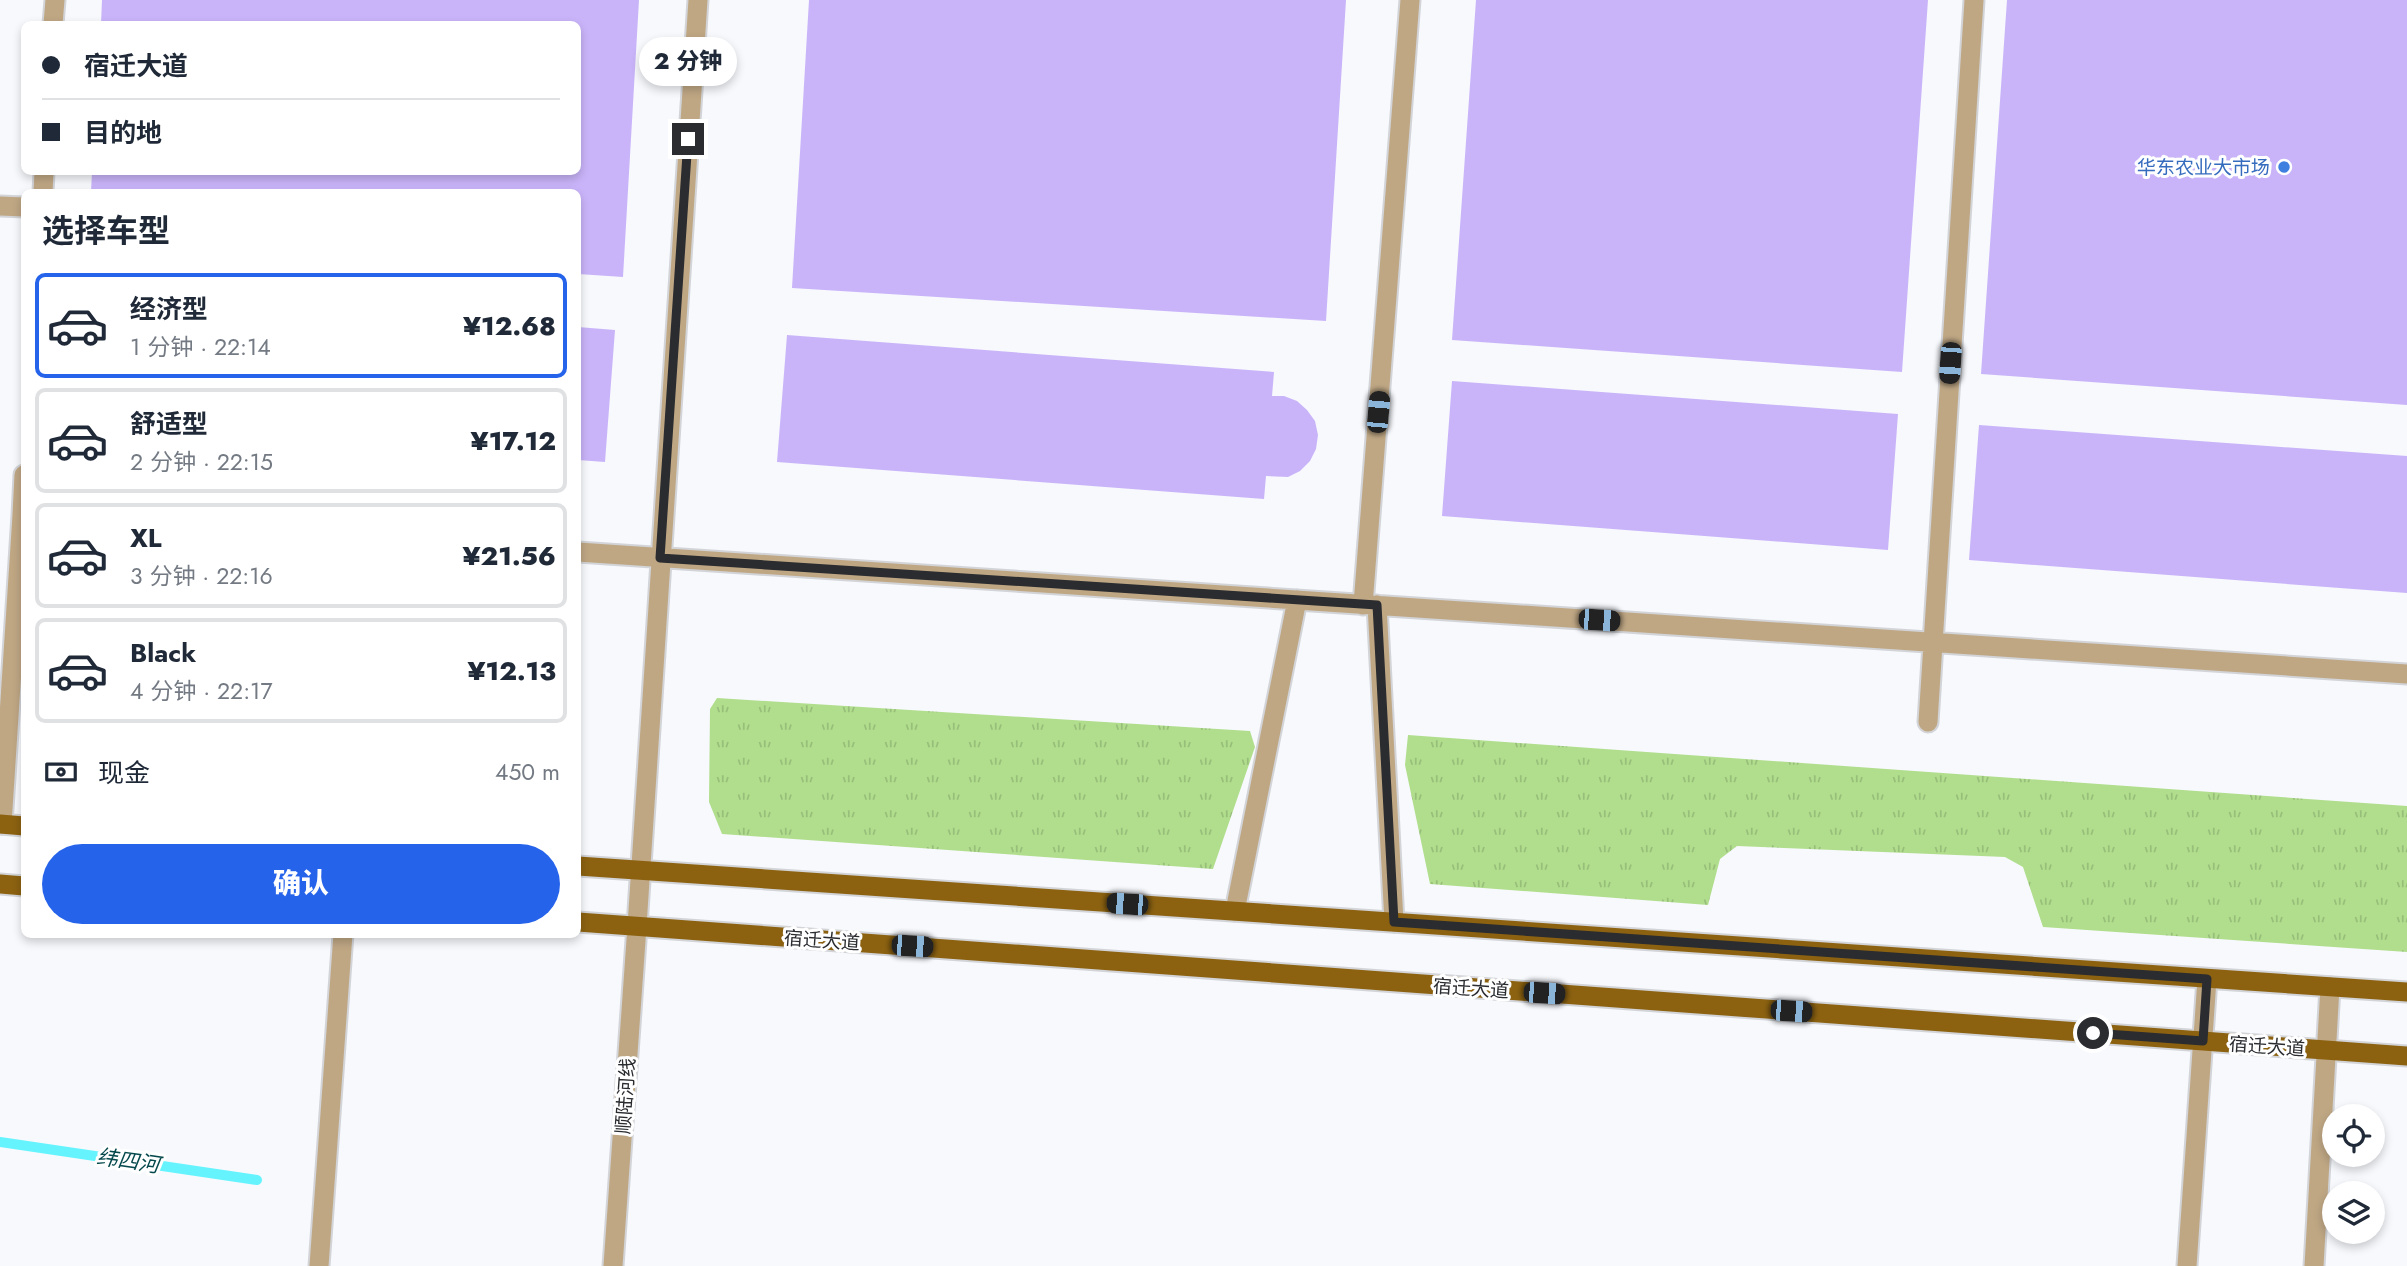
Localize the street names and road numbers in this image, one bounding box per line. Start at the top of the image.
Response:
street label: 宿迁大道 [783,924,861,957]
street label: 宿迁大道 [1432,972,1510,1005]
street label: 宿迁大道 [2228,1030,2306,1063]
street label: 顺陆河线 [609,1057,642,1135]

